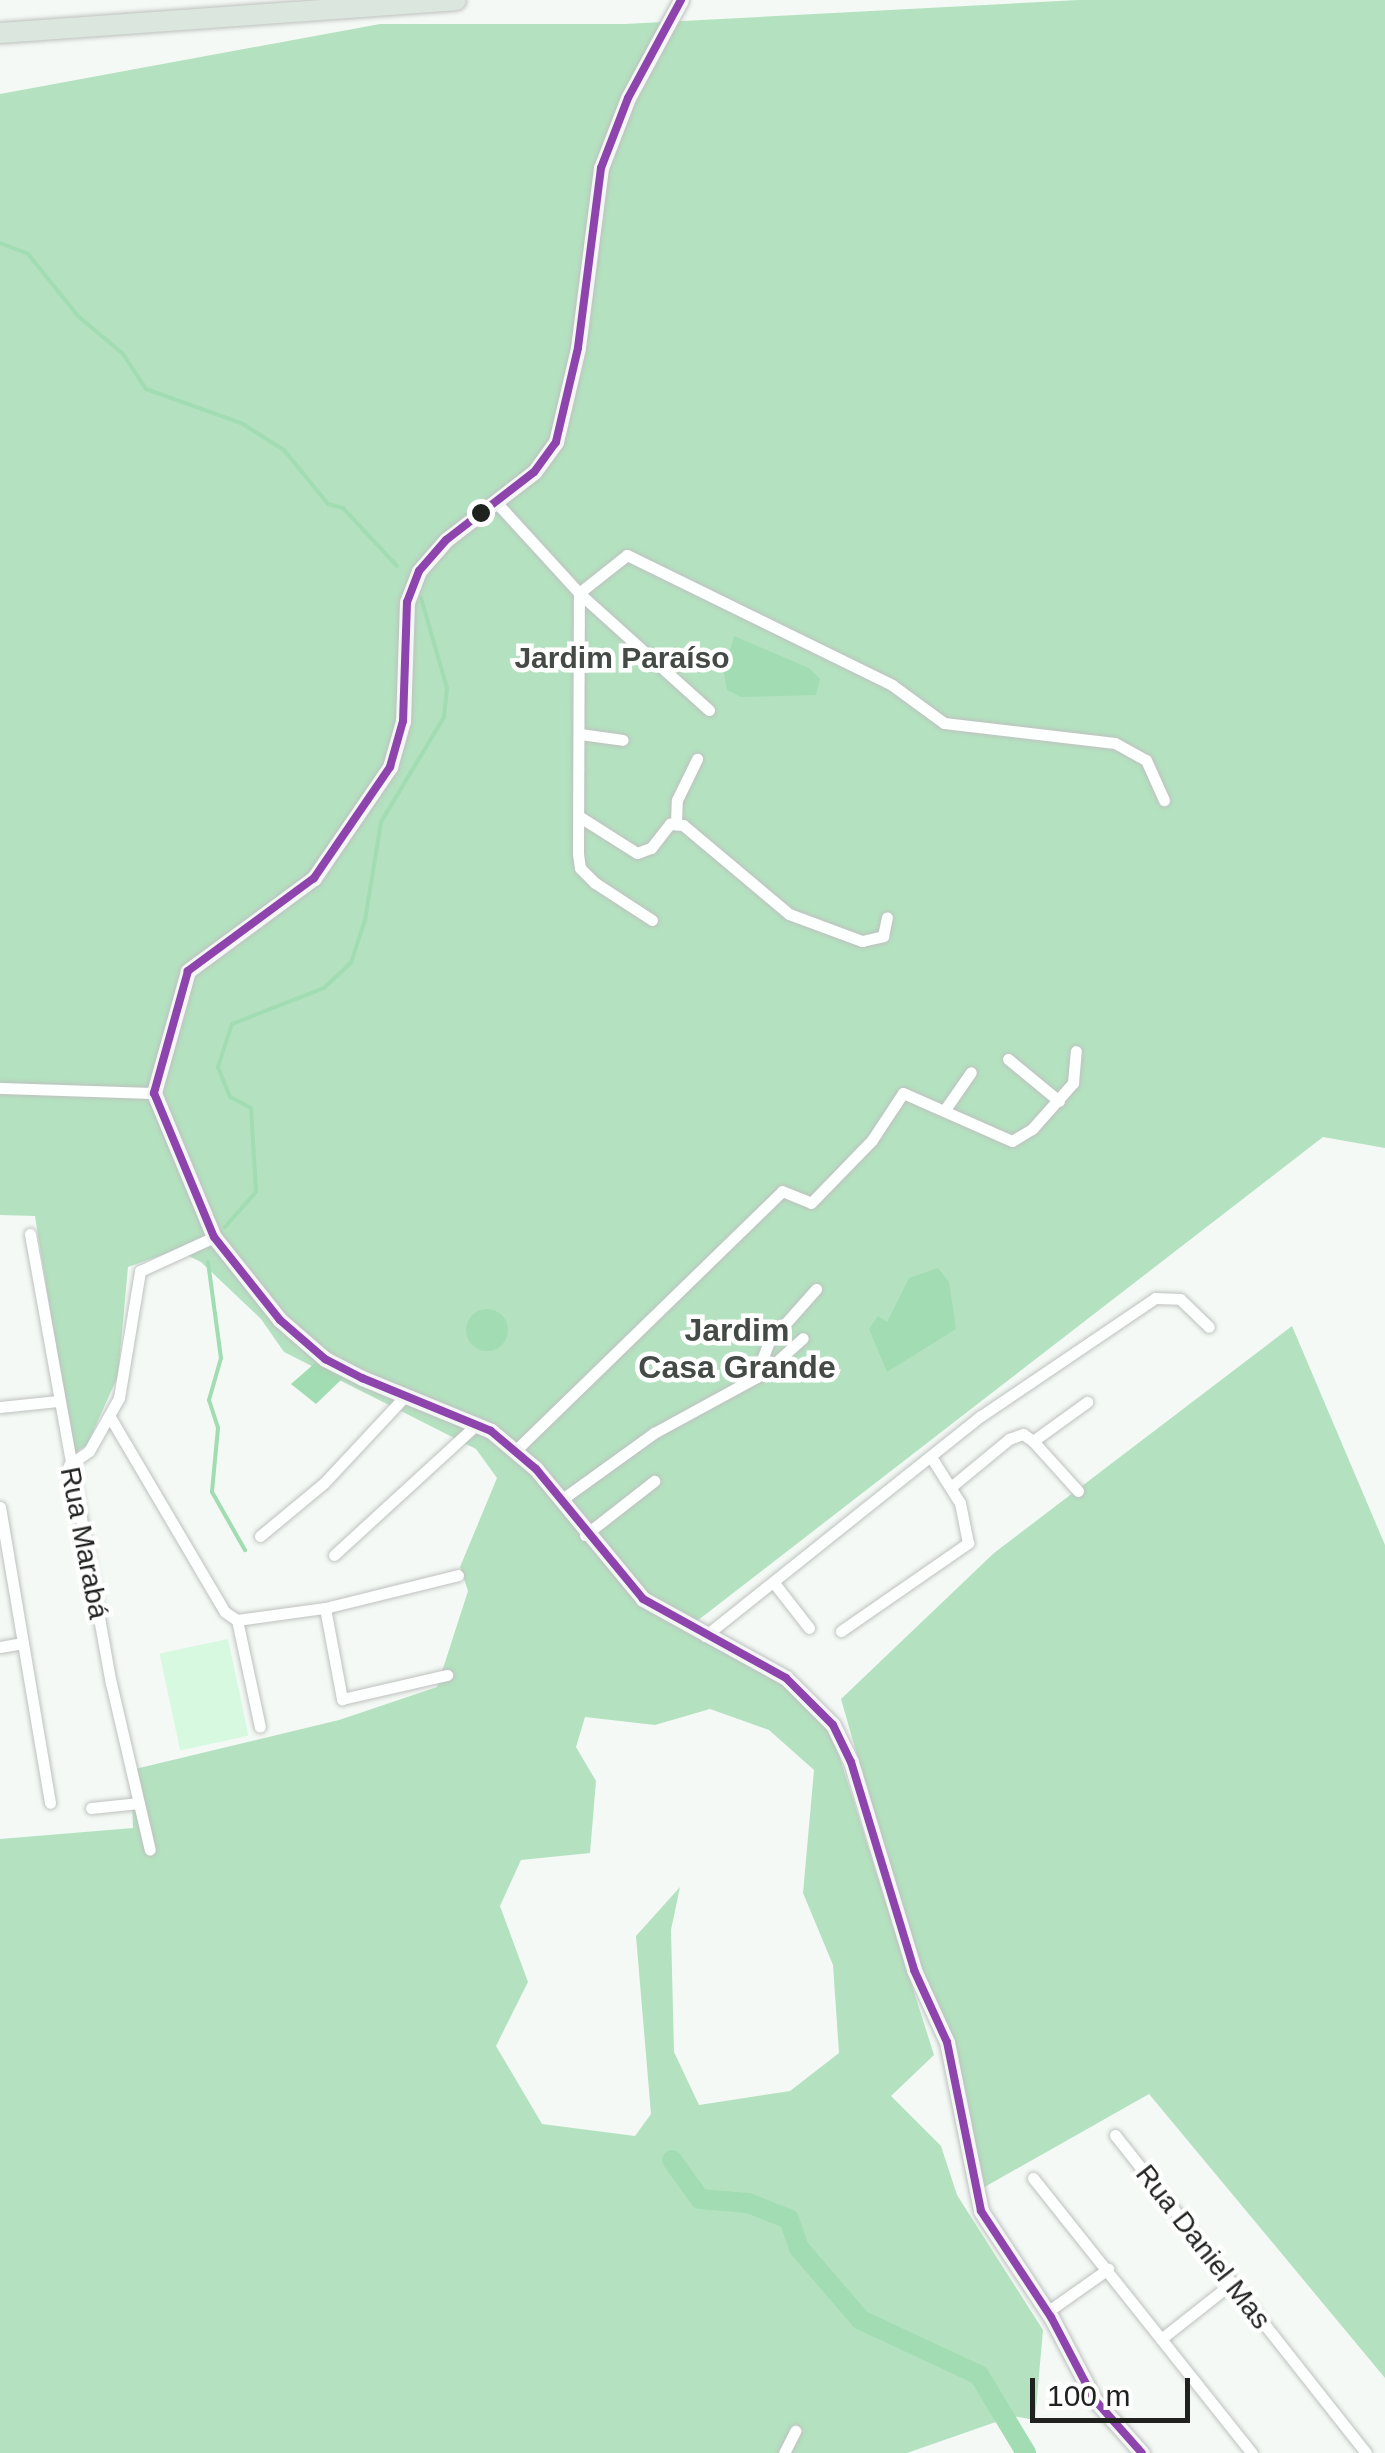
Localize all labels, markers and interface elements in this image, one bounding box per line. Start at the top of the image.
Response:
unlabelled marker [471,503,491,523]
district label: Jardim Paraíso [514,640,730,676]
district label: Jardim Casa Grande [638,1312,836,1387]
street label: Rua Marabá [53,1464,115,1622]
street label: Rua Daniel Mas [1128,2158,1278,2336]
scale bar [1035,2358,1195,2420]
text: 100 m [1047,2379,1130,2412]

